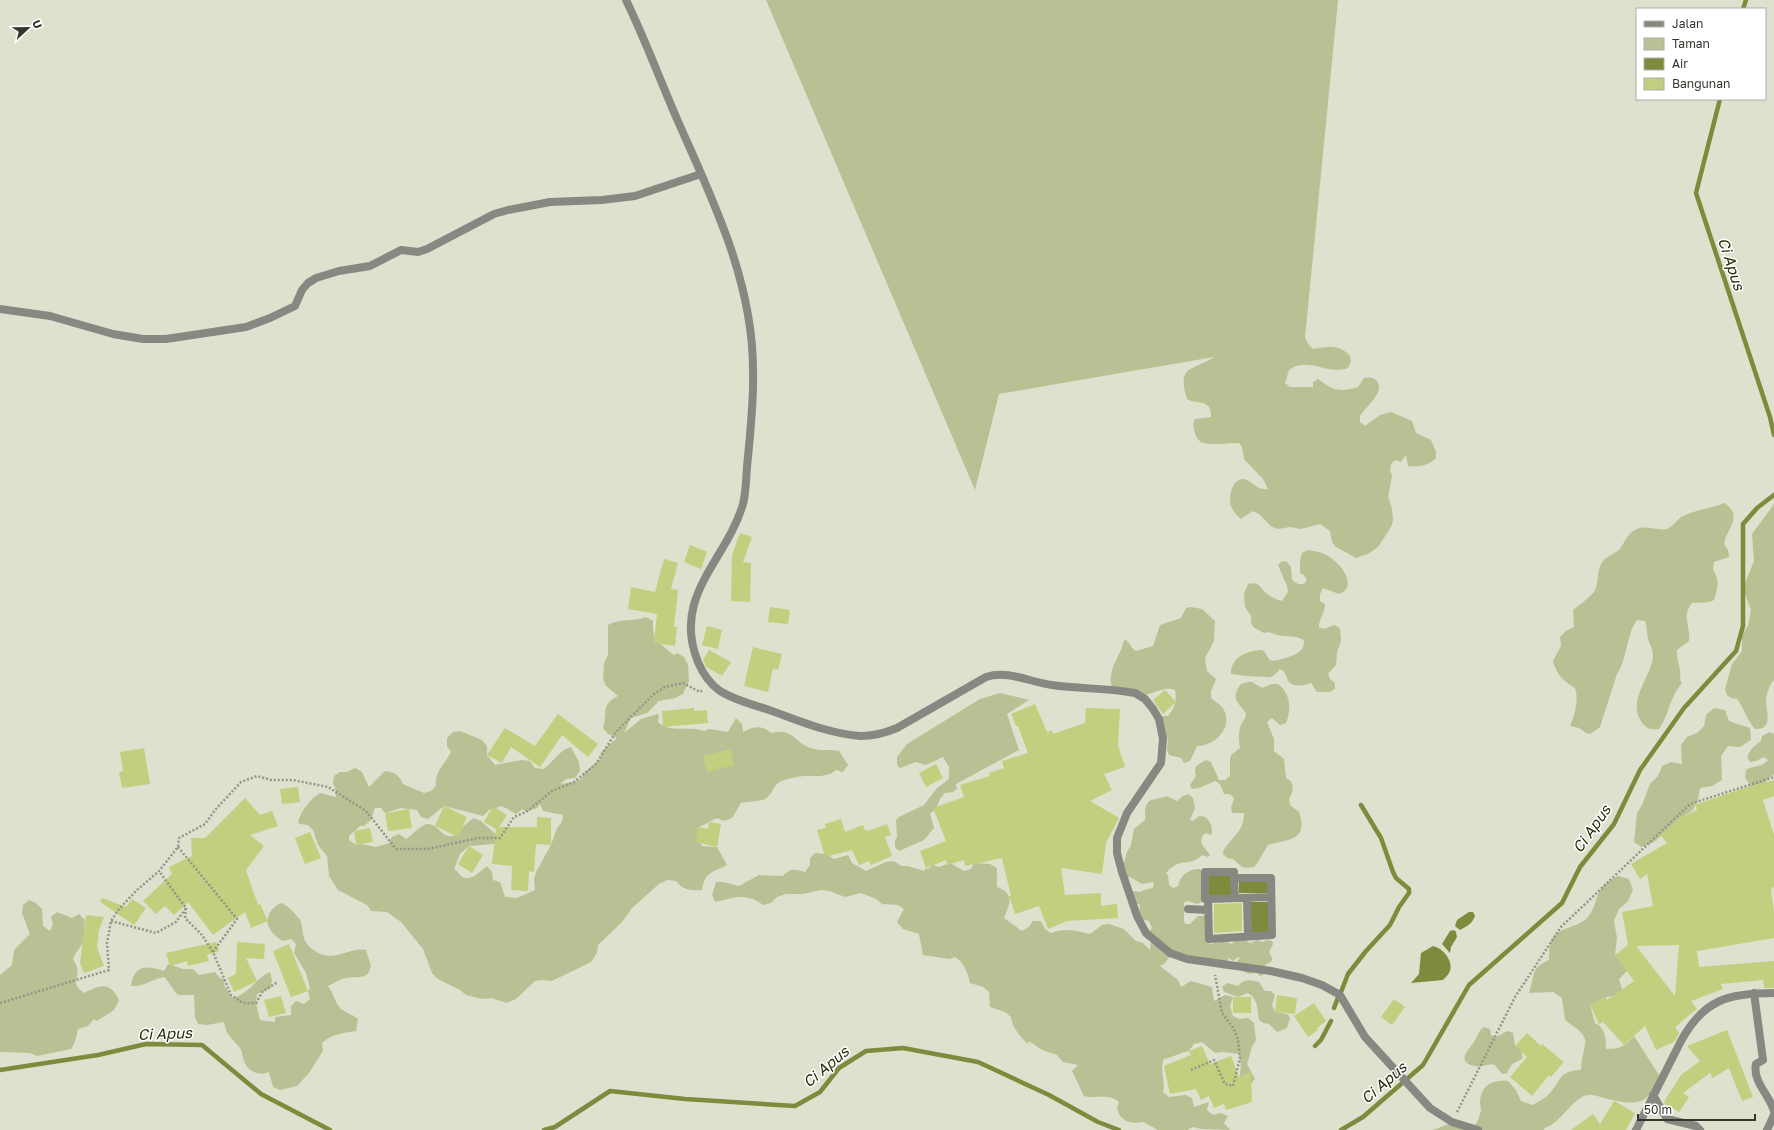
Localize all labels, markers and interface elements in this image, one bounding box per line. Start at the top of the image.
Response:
north arrow [8,8,48,48]
legend [1636,8,1766,100]
text: Jalan [1672,16,1703,31]
text: U [30,18,45,30]
text: Taman [1672,36,1710,51]
text: Air [1672,56,1688,71]
text: Bangunan [1672,76,1730,91]
water label: Ci Apus [1715,235,1749,293]
water label: Ci Apus [1568,800,1615,856]
water label: Ci Apus [138,1023,193,1043]
water label: Ci Apus [799,1041,853,1091]
water label: Ci Apus [1357,1057,1411,1107]
scale bar [1638,1096,1755,1122]
text: 50 m [1644,1102,1672,1117]

